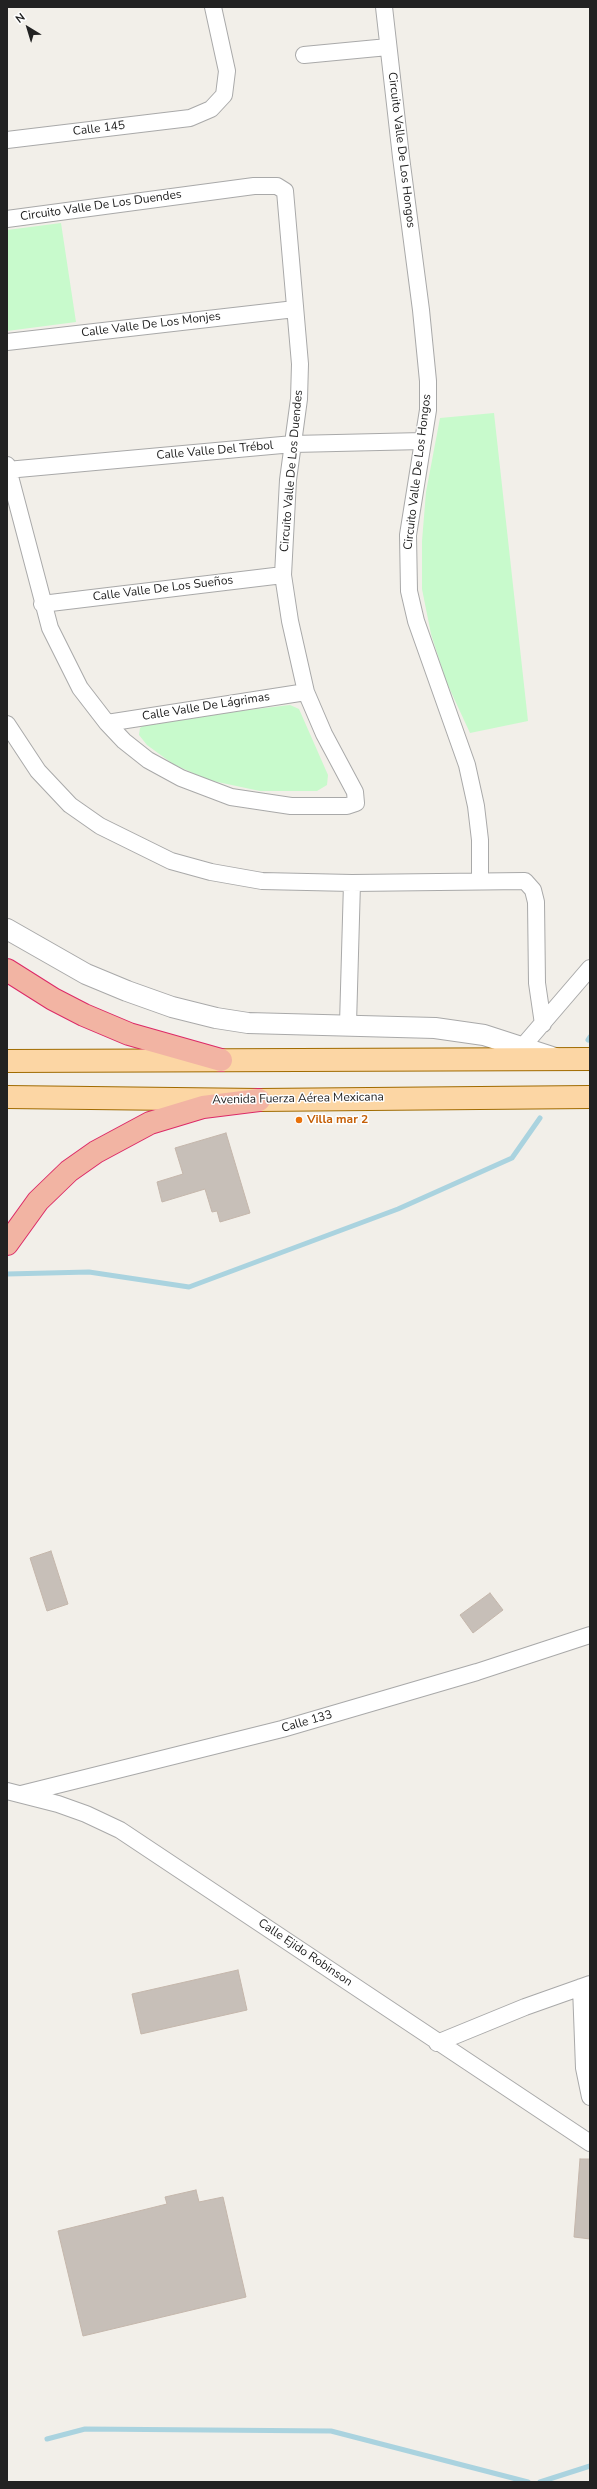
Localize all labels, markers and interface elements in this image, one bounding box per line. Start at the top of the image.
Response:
north arrow [8,8,48,48]
text: N [12,10,28,27]
street label: Circuito Valle De Los Hongos [384,71,418,229]
street label: Calle 145 [72,119,126,139]
street label: Circuito Valle De Los Duendes [19,188,183,224]
street label: Calle Valle De Los Monjes [80,309,222,341]
street label: Circuito Valle De Los Duendes [278,389,306,553]
street label: Circuito Valle De Los Hongos [401,393,435,551]
street label: Calle Valle Del Trébol [156,439,274,463]
street label: Calle Valle De Los Sueños [92,573,234,605]
street label: Calle Valle De Lágrimas [141,690,271,724]
street label: Avenida Fuerza Aérea Mexicana [212,1090,384,1108]
place label: Villa mar 2 [307,1113,368,1127]
marker: Villa mar 2 [294,1115,304,1125]
street label: Calle 133 [280,1708,334,1736]
street label: Calle Ejido Robinson [255,1916,355,1990]

